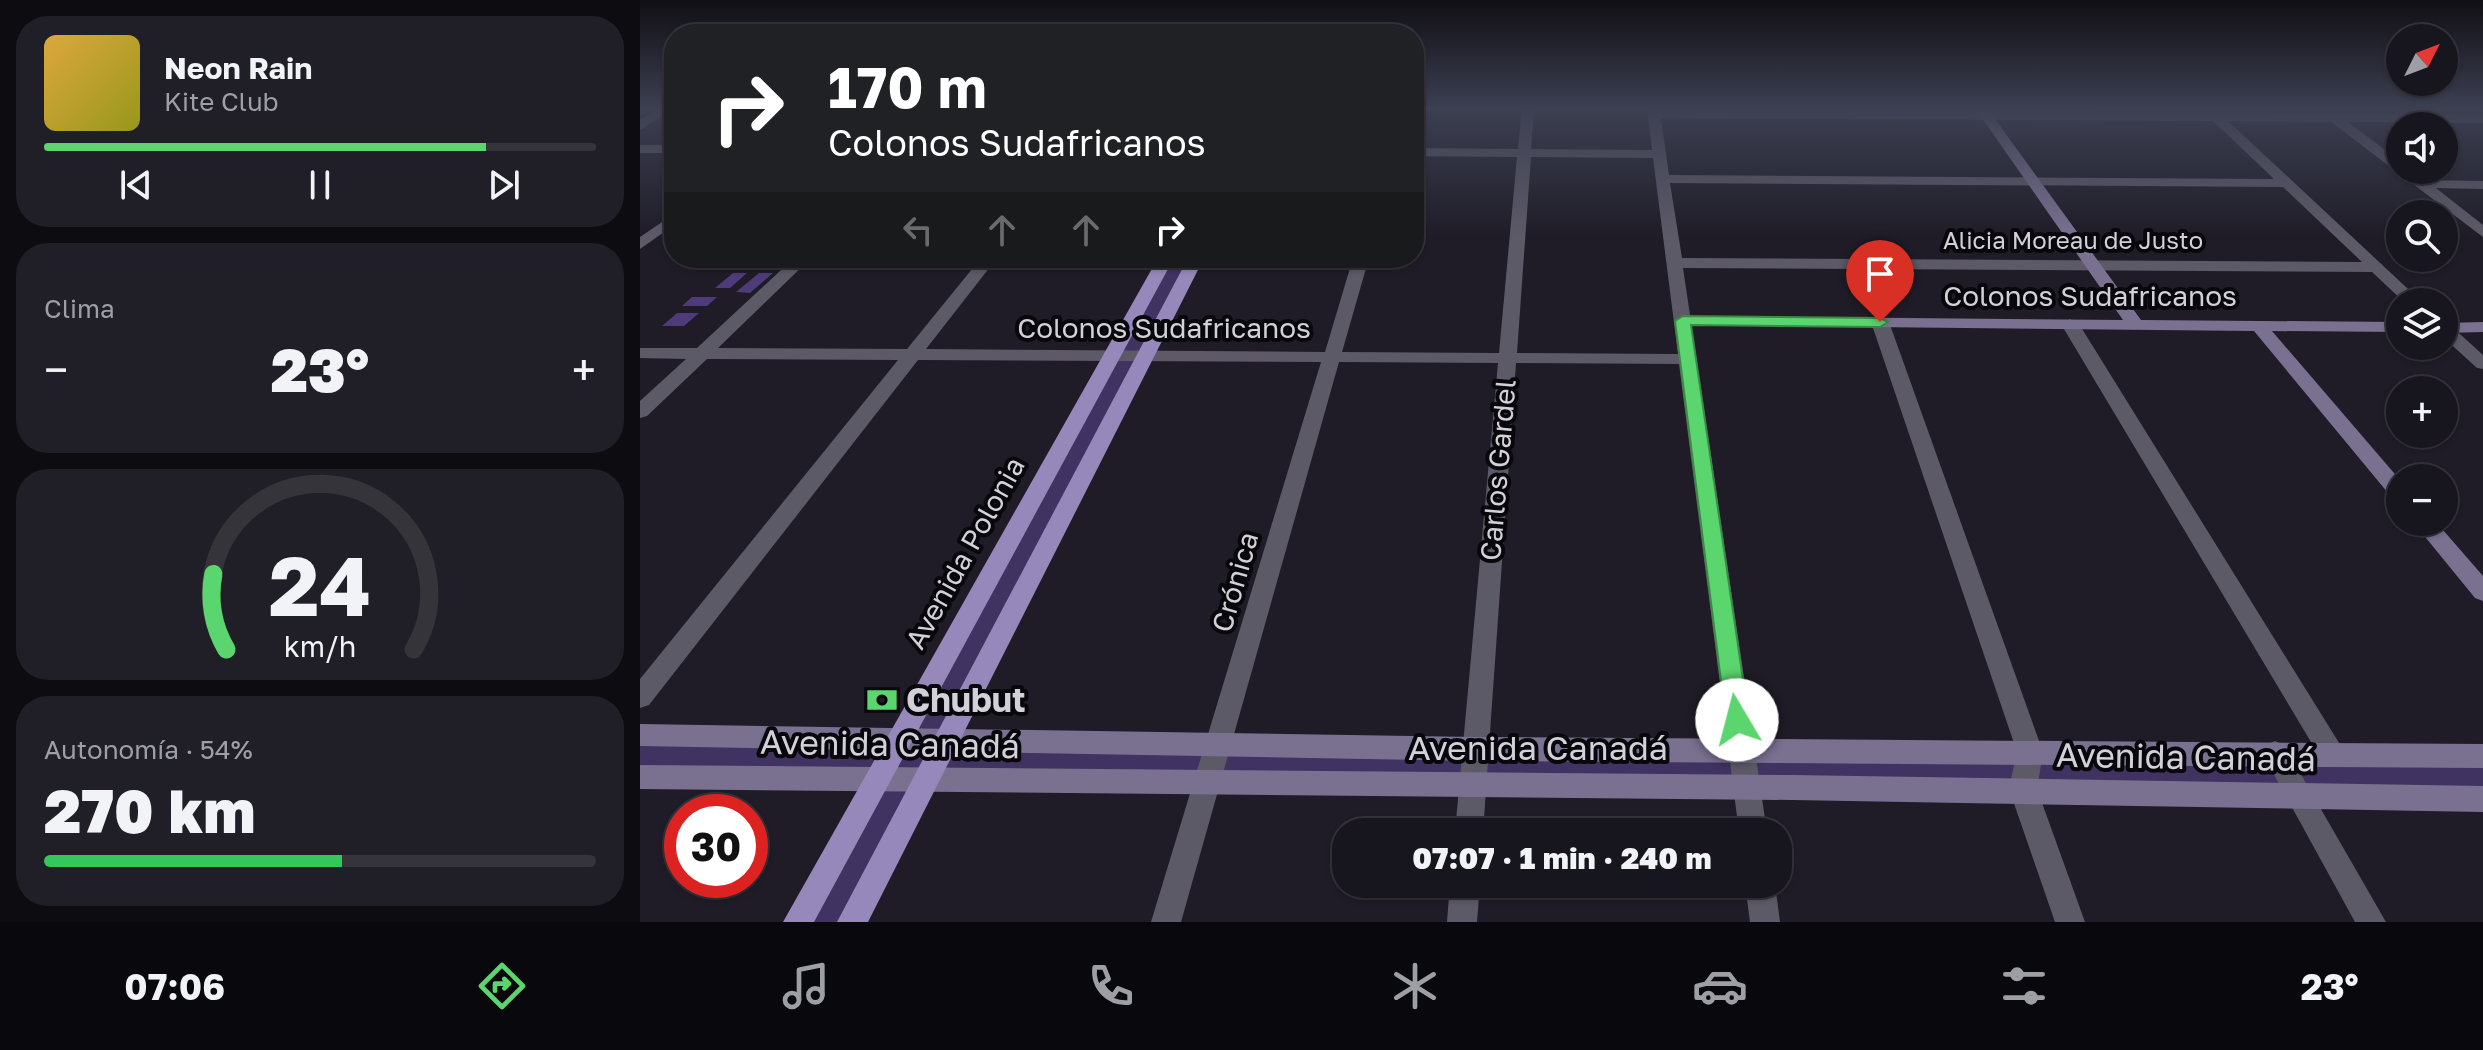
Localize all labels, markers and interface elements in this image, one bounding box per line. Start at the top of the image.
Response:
north arrow [2386,24,2458,96]
map controls [2386,24,2458,536]
text: Neon Rain [164,50,312,86]
text: 170 m [828,53,987,120]
icon: right [696,56,800,160]
text: Kite Club [164,86,279,117]
button: sound [2386,112,2458,184]
text: Colonos Sudafricanos [828,121,1206,164]
icon: previous [114,163,158,207]
icon: pause [298,163,342,207]
icon: next [482,163,526,207]
button: search [2386,200,2458,272]
icon: left [896,208,940,252]
icon: ahead [980,208,1024,252]
icon: ahead [1064,208,1108,252]
icon: right [1148,208,1192,252]
street label: Alicia Moreau de Justo [1943,225,2203,254]
pin [1846,240,1914,322]
icon: arrive [1858,252,1902,296]
street label: Colonos Sudafricanos [1943,279,2237,312]
button: layers [2386,288,2458,360]
text: Clima [44,293,115,324]
street label: Colonos Sudafricanos [1017,311,1311,344]
text: 23° [271,333,369,405]
text: − [44,343,68,396]
text: + [572,343,596,396]
button: + [2386,376,2458,448]
street label: Carlos Gardel [1473,378,1522,562]
street label: Avenida Polonia [898,451,1031,654]
button: − [2386,464,2458,536]
street label: Crónica [1205,528,1264,636]
text: 24 [269,534,371,634]
text: km/h [284,629,356,663]
position arrow [1695,678,1779,762]
place label: Chubut [906,679,1026,719]
bank icon: Chubut [865,683,899,717]
street label: Avenida Canadá [760,721,1020,765]
street label: Avenida Canadá [1408,727,1668,767]
text: Autonomía · 54% [44,734,252,765]
street label: Avenida Canadá [2056,734,2316,778]
text: 270 km [44,774,256,846]
speed limit sign: 30 [664,794,768,898]
text: 07:07 · 1 min · 240 m [1412,840,1712,876]
icon: directions [474,958,530,1014]
icon: music [778,958,834,1014]
icon: phone [1083,958,1139,1014]
icon: climate [1387,958,1443,1014]
icon: car [1692,958,1748,1014]
icon: filters [1996,958,2052,1014]
text: 07:06 [124,965,225,1008]
text: 23° [2301,965,2359,1008]

